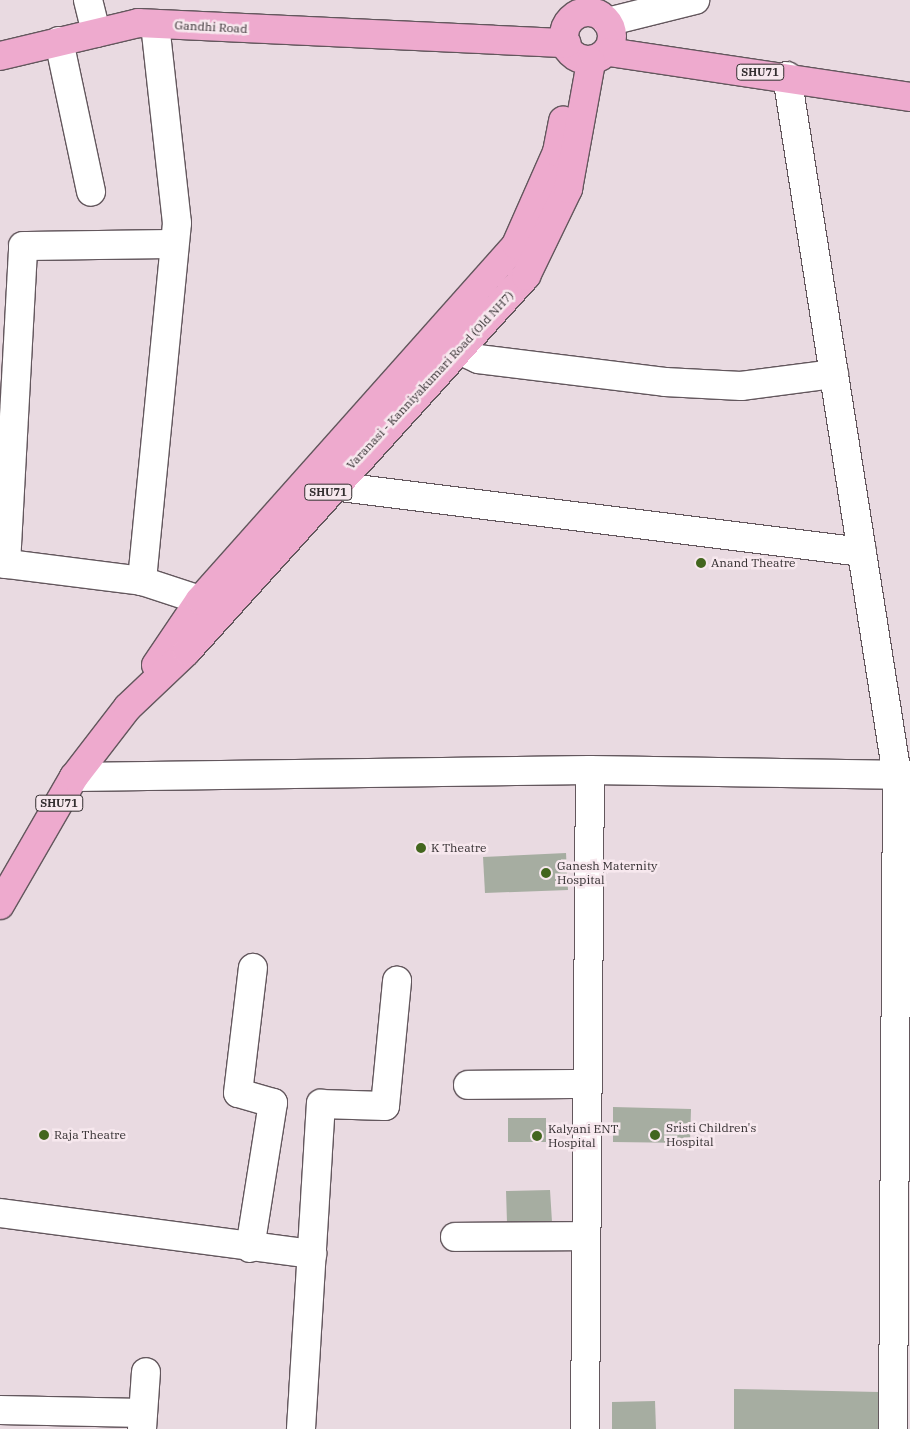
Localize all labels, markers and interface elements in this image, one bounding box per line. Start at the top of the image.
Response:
street label: Gandhi Road [174,18,248,36]
road number: SHU71 [735,64,785,80]
street label: Varanasi - Kanniyakumari Road (Old NH7) [343,288,517,472]
road number: SHU71 [303,484,353,501]
place label: Anand Theatre [711,556,795,570]
marker: Anand Theatre [695,557,707,569]
road number: SHU71 [34,794,84,811]
place label: K Theatre [431,841,487,855]
marker: K Theatre [415,842,427,854]
place label: Ganesh Maternity Hospital [557,859,658,887]
marker: Ganesh Maternity Hospital [539,866,553,880]
place label: Sristi Children's Hospital [666,1121,756,1149]
place label: Kalyani ENT Hospital [548,1122,618,1150]
place label: Raja Theatre [54,1128,126,1142]
marker: Sristi Children's Hospital [648,1128,662,1142]
marker: Raja Theatre [38,1129,50,1141]
marker: Kalyani ENT Hospital [530,1129,544,1143]

